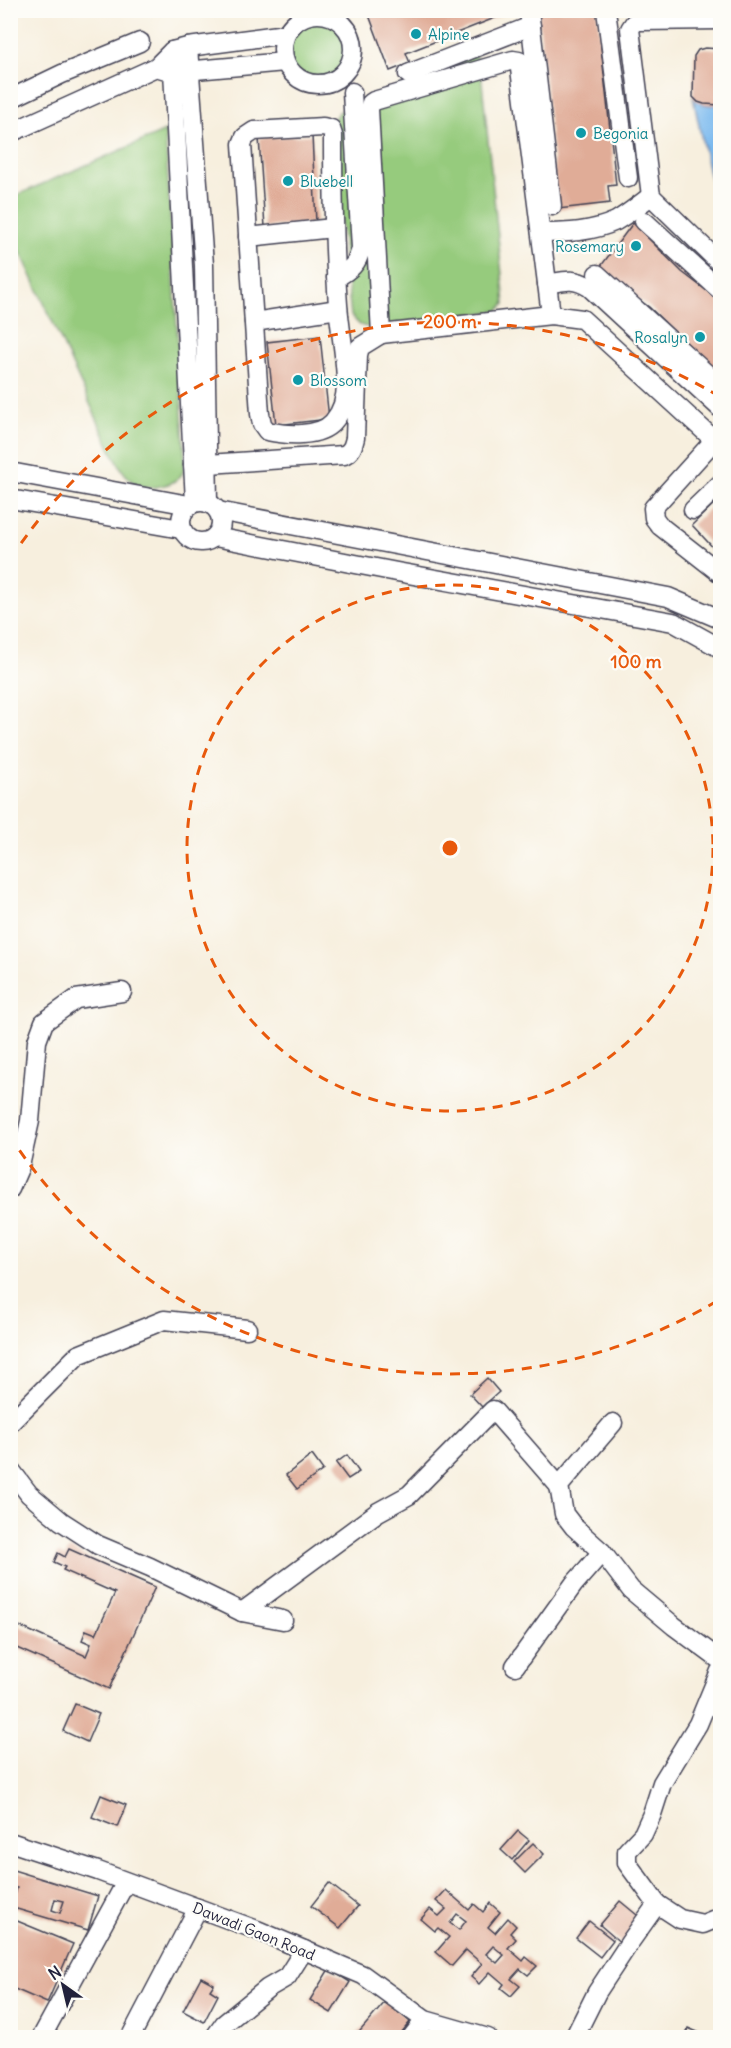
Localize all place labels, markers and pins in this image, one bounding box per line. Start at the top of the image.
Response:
place label: Alpine [428,25,470,44]
marker: Alpine [409,27,423,41]
place label: Begonia [593,124,649,143]
marker: Begonia [574,126,588,140]
place label: Bluebell [300,172,353,191]
marker: Bluebell [281,174,295,188]
place label: Rosemary [555,237,624,256]
marker: Rosemary [629,239,643,253]
place label: Rosalyn [634,328,688,347]
marker: Rosalyn [693,330,707,344]
place label: Blossom [310,371,367,390]
marker: Blossom [291,373,305,387]
centre of rings [440,838,460,858]

